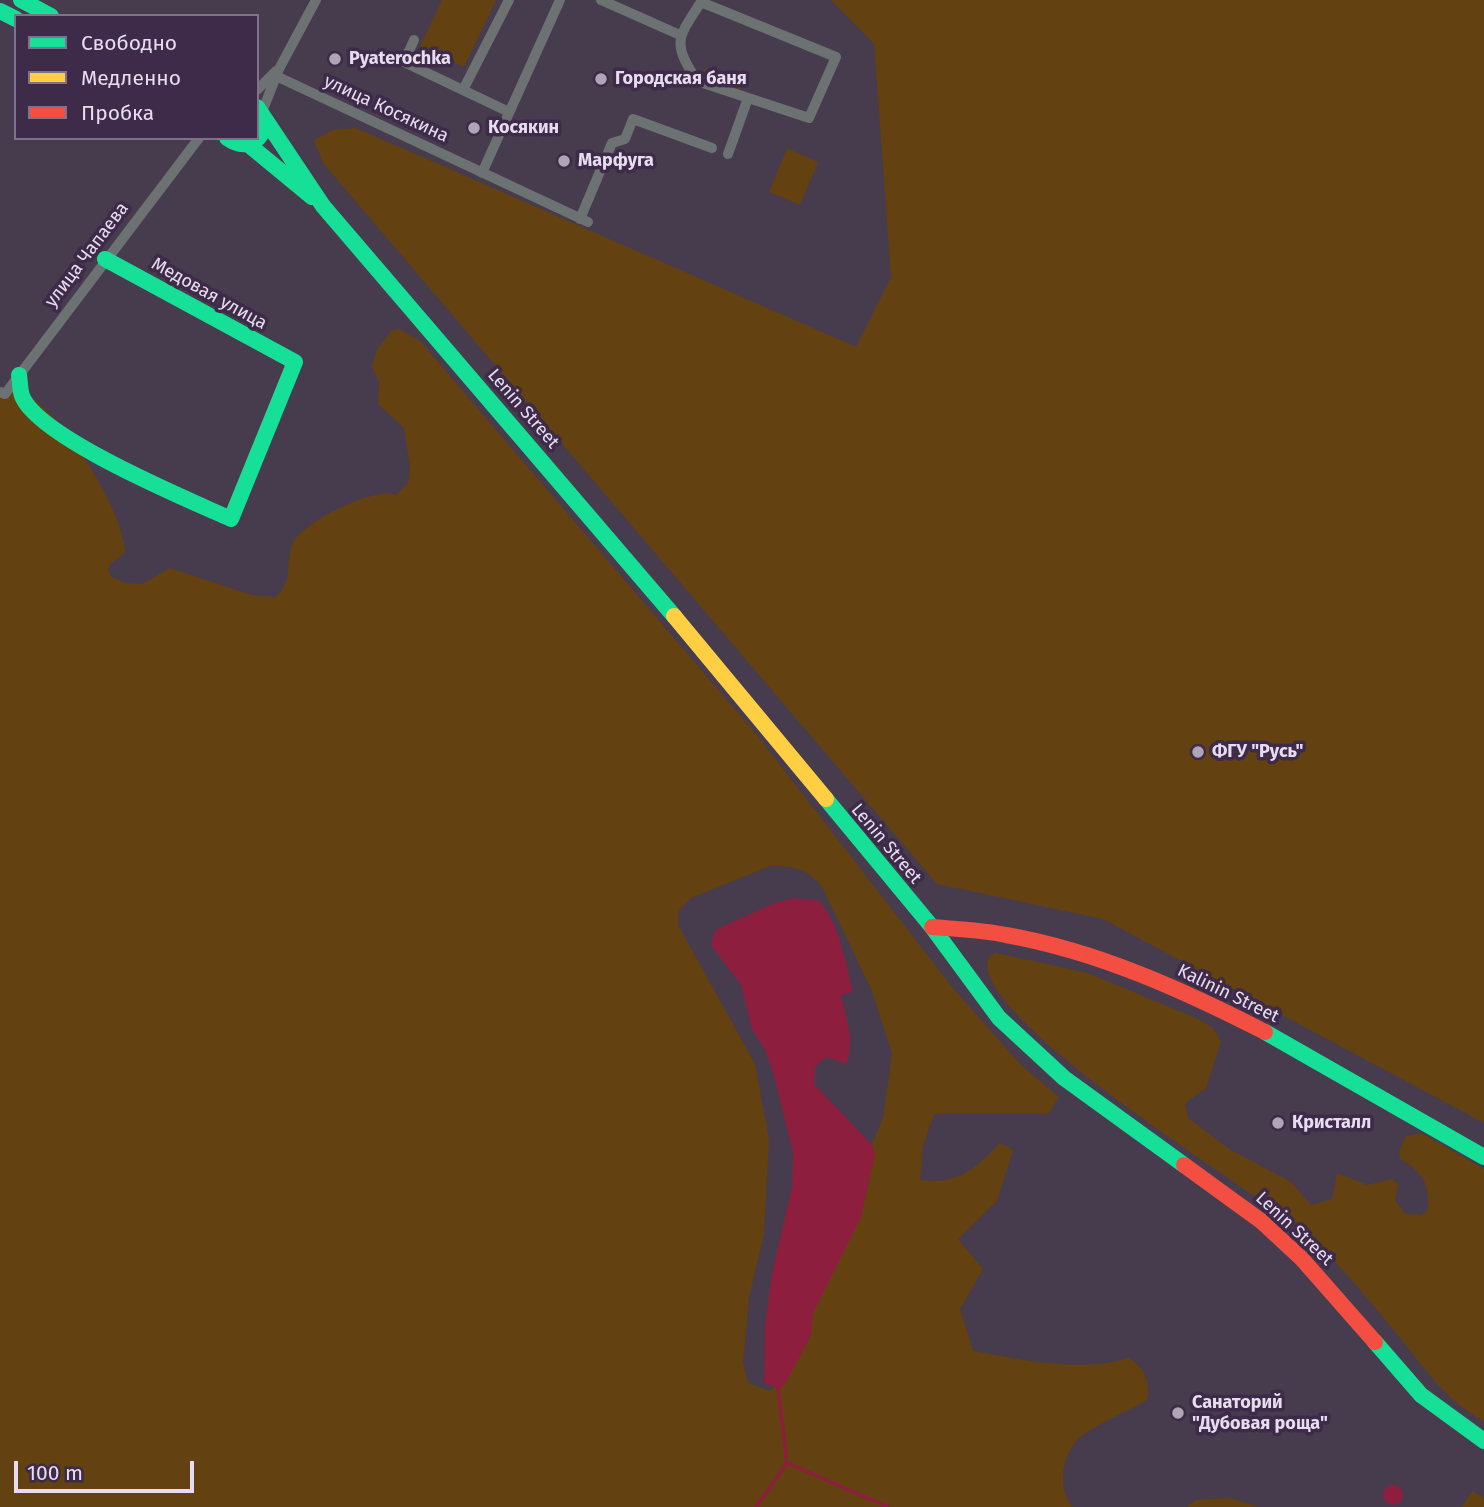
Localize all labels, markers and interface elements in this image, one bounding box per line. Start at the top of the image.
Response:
legend [14,14,259,140]
text: Свободно [81,30,177,56]
place label: Pyaterochka [349,48,451,70]
marker: Pyaterochka [327,51,343,67]
text: Медленно [81,65,181,91]
place label: Городская баня [615,68,747,90]
street label: улица Косякина [320,71,452,147]
marker: Городская баня [593,71,609,87]
text: Пробка [81,100,154,126]
place label: Косякин [488,117,559,139]
marker: Косякин [466,120,482,136]
place label: Марфуга [578,150,654,172]
marker: Марфуга [556,153,572,169]
street label: улица Чапаева [41,198,133,312]
street label: Медовая улица [147,253,271,335]
street label: Lenin Street [483,365,563,453]
place label: ФГУ "Русь" [1212,741,1303,763]
marker: ФГУ "Русь" [1190,744,1206,760]
street label: Lenin Street [846,799,926,889]
street label: Kalinin Street [1174,960,1282,1028]
place label: Кристалл [1292,1112,1371,1134]
marker: Кристалл [1270,1115,1286,1131]
street label: Lenin Street [1251,1188,1337,1270]
place label: Санаторий "Дубовая роща" [1192,1392,1328,1434]
marker: Санаторий "Дубовая роща" [1170,1405,1186,1421]
scale bar [18,1448,198,1492]
text: 100 m [27,1460,83,1486]

